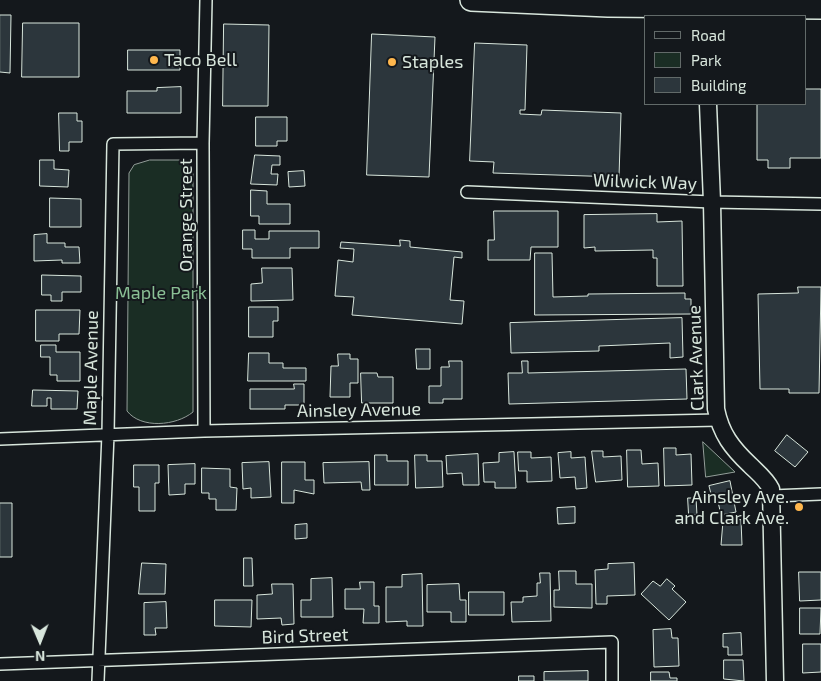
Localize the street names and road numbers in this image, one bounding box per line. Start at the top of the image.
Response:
street label: Orange Street [175,158,197,272]
street label: Wilwick Way [593,169,697,195]
street label: Clark Avenue [683,305,709,411]
street label: Maple Avenue [79,310,103,426]
street label: Ainsley Avenue [297,398,421,422]
street label: Bird Street [261,624,349,648]

